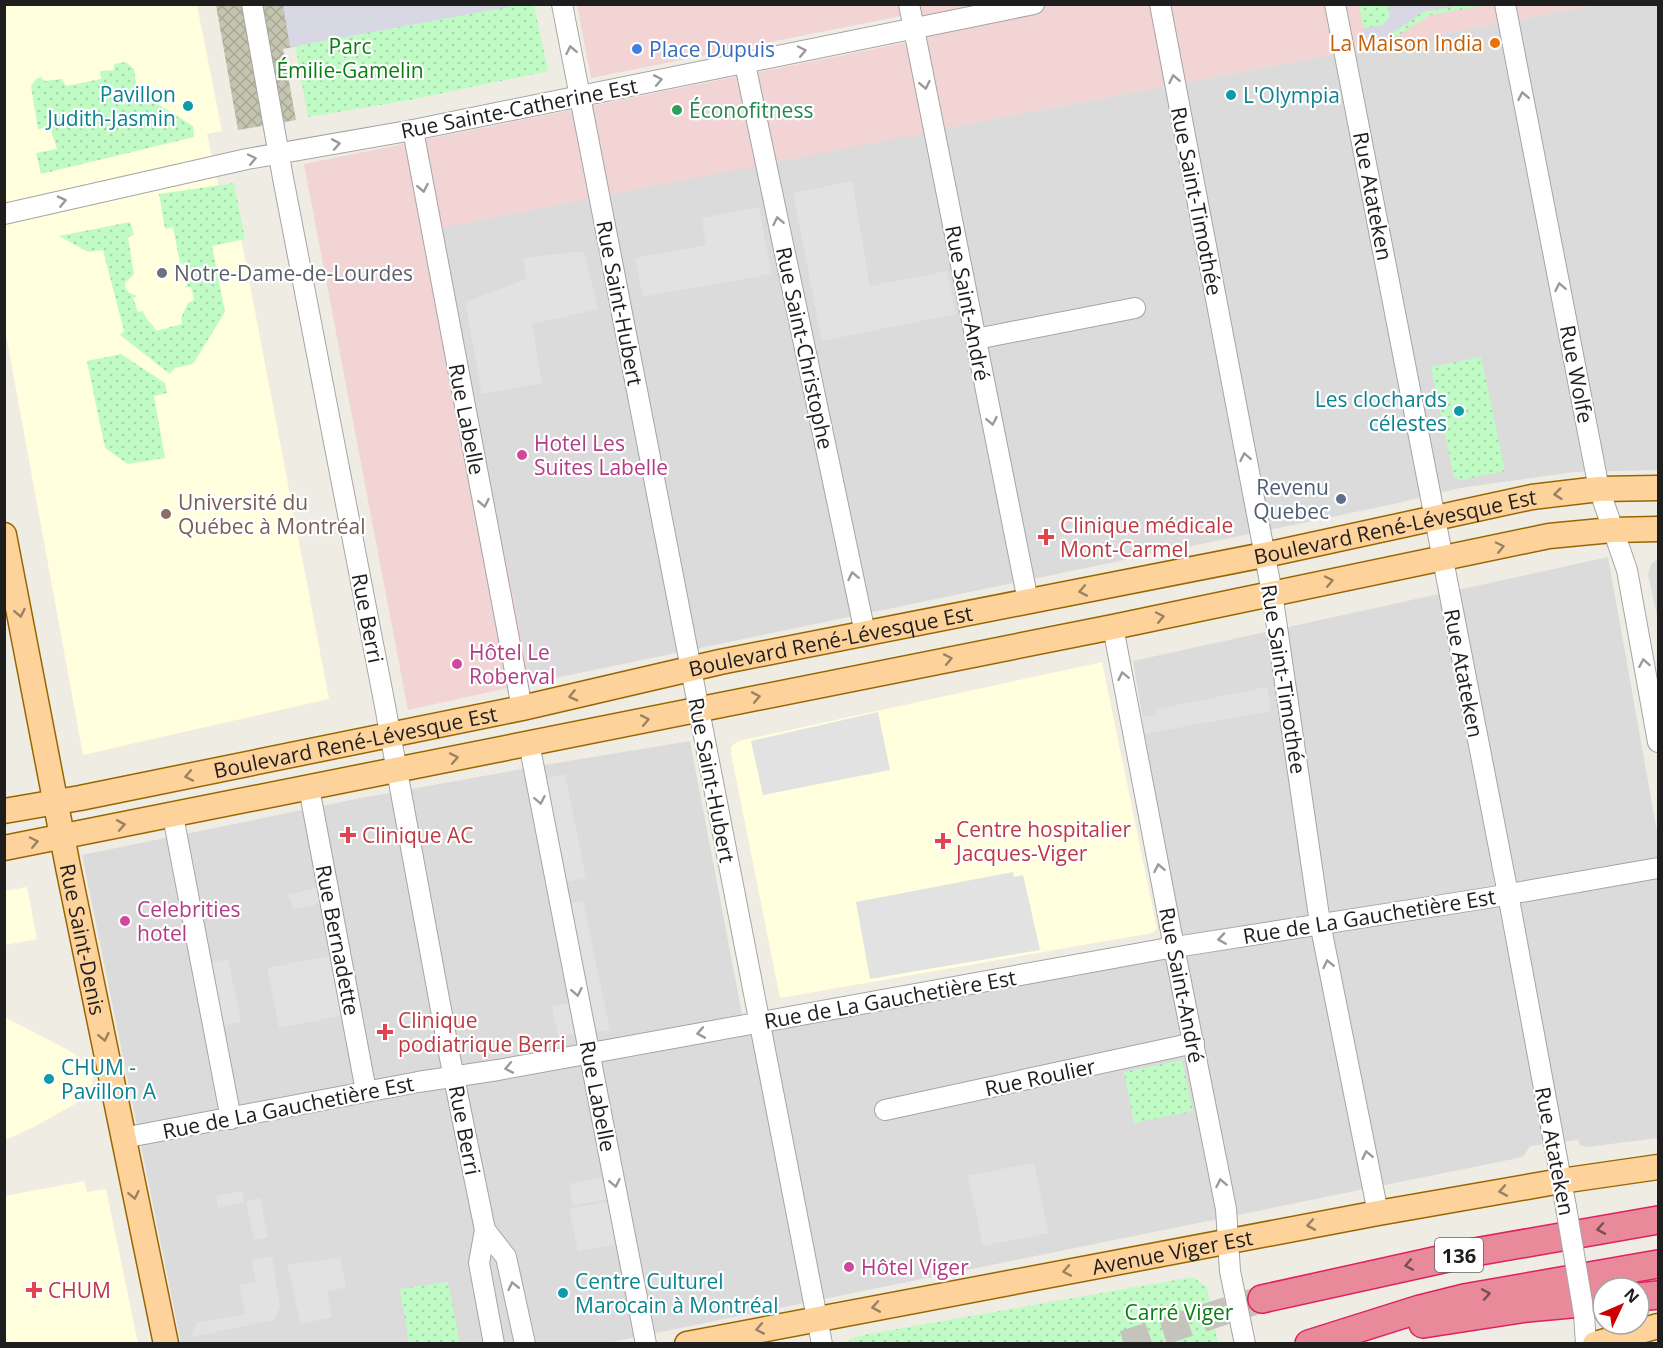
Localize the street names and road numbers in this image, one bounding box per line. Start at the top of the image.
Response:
street label: Rue Sainte-Catherine Est [398,71,640,145]
street label: Rue Saint-Timothée [1165,104,1229,298]
street label: Rue Atateken [1347,129,1399,263]
street label: Rue Saint-Hubert [590,218,650,388]
street label: Rue Saint-André [939,223,997,383]
street label: Rue Saint-Christophe [770,244,840,452]
street label: Rue Wolfe [1554,323,1600,425]
street label: Rue Labelle [442,361,492,477]
street label: Boulevard René-Lévesque Est [1251,483,1538,571]
street label: Rue Berri [346,571,390,665]
street label: Rue Saint-Timothée [1255,582,1313,776]
street label: Boulevard René-Lévesque Est [686,599,975,683]
street label: Rue Atateken [1438,606,1490,740]
street label: Rue Saint-Hubert [682,695,742,865]
street label: Boulevard René-Lévesque Est [211,699,500,784]
street label: Rue Saint-Denis [54,861,112,1018]
street label: Rue Bernadette [310,862,366,1018]
street label: Rue de La Gauchetière Est [1241,882,1497,950]
street label: Rue Saint-André [1153,905,1211,1065]
street label: Rue de La Gauchetière Est [762,963,1018,1035]
street label: Rue Labelle [573,1038,623,1154]
street label: Rue Roulier [982,1052,1098,1102]
street label: Rue de La Gauchetière Est [160,1069,416,1145]
street label: Rue Berri [443,1083,487,1177]
street label: Rue Atateken [1529,1084,1581,1218]
street label: Avenue Viger Est [1090,1223,1255,1281]
road number: 136 [1435,1238,1483,1272]

